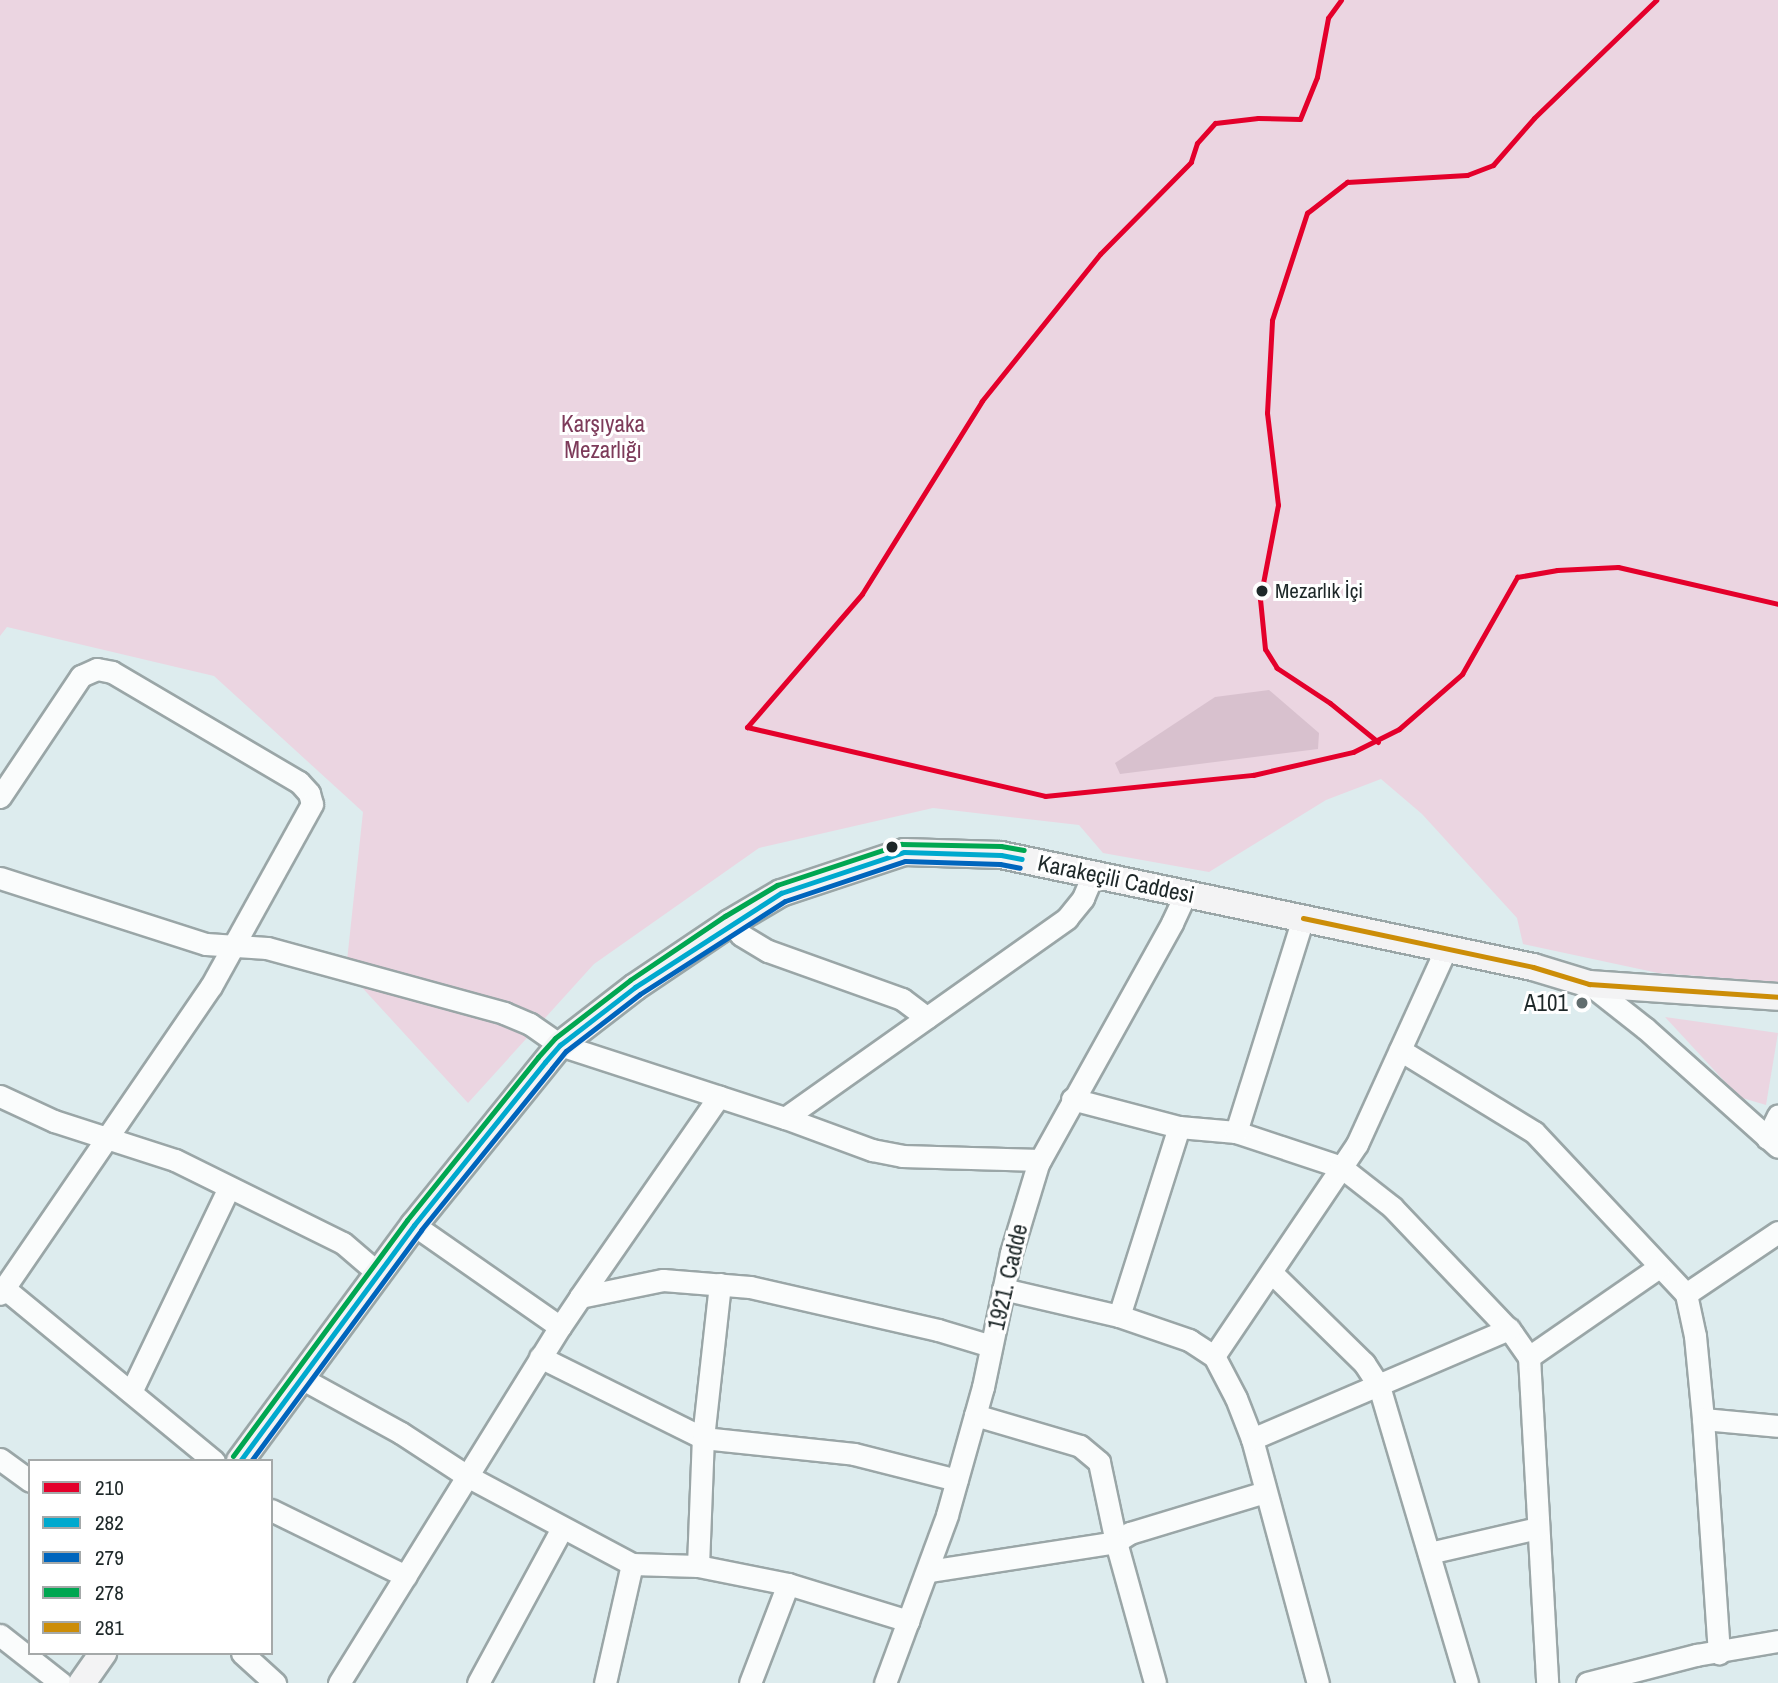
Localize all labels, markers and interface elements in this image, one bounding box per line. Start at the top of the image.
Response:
park label: Karşıyaka Mezarlığı [561,410,645,464]
place label: Mezarlık İçi [1275,578,1363,604]
marker: Mezarlık İçi [1255,584,1269,598]
unlabelled marker [885,840,899,854]
street label: Karakeçili Caddesi [1035,849,1197,909]
place label: A101 [1524,989,1568,1017]
marker: A101 [1574,995,1590,1011]
street label: 1921. Cadde [982,1221,1034,1333]
legend [28,1459,273,1655]
text: 210 [95,1473,124,1502]
text: 282 [95,1508,124,1537]
text: 279 [95,1543,124,1572]
text: 278 [95,1578,124,1607]
text: 281 [95,1613,124,1642]

